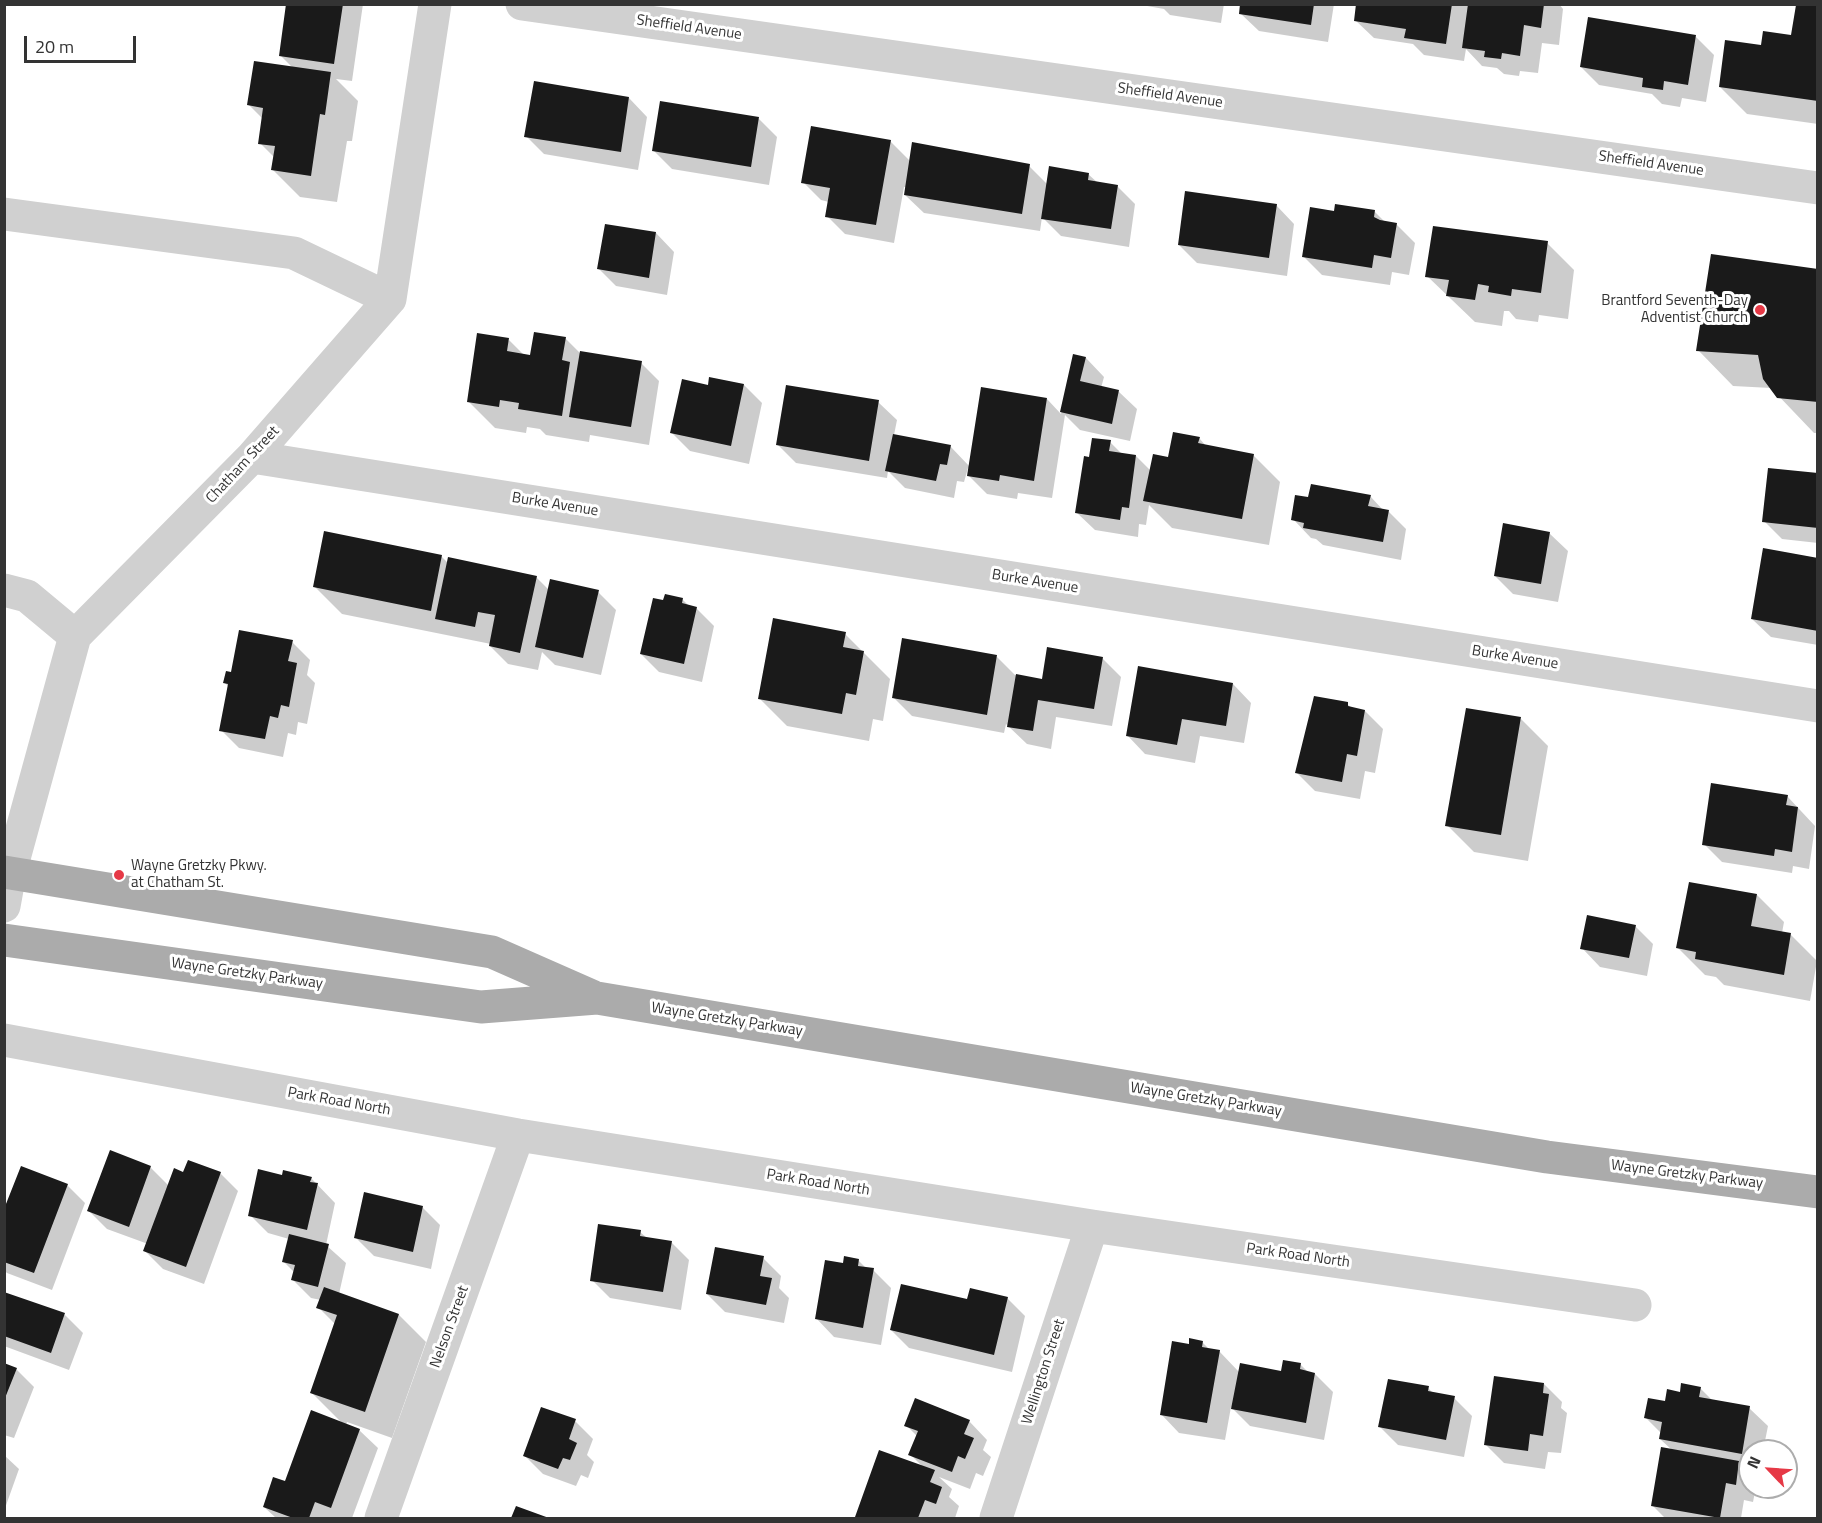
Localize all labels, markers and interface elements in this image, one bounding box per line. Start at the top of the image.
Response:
street label: Sheffield Avenue [635,12,743,44]
scale bar [27,24,140,62]
text: 20 m [35,33,74,60]
street label: Sheffield Avenue [1116,80,1224,112]
street label: Sheffield Avenue [1597,148,1705,180]
place label: Brantford Seventh-Day Adventist Church [1601,292,1748,327]
marker: Brantford Seventh-Day Adventist Church [1753,303,1767,317]
street label: Chatham Street [203,423,283,507]
street label: Burke Avenue [511,489,599,521]
street label: Burke Avenue [991,566,1079,598]
street label: Burke Avenue [1471,642,1559,674]
place label: Wayne Gretzky Pkwy. at Chatham St. [131,857,267,892]
marker: Wayne Gretzky Pkwy. at Chatham St. [112,868,126,882]
street label: Wayne Gretzky Parkway [170,954,324,994]
street label: Wayne Gretzky Parkway [650,999,804,1041]
street label: Wayne Gretzky Parkway [1129,1079,1283,1121]
street label: Park Road North [286,1084,392,1120]
street label: Wayne Gretzky Parkway [1610,1157,1764,1193]
street label: Park Road North [765,1166,871,1200]
street label: Park Road North [1245,1240,1351,1272]
street label: Nelson Street [427,1284,473,1370]
street label: Wellington Street [1018,1317,1070,1427]
north arrow [1738,1439,1798,1499]
text: N [1740,1452,1767,1472]

